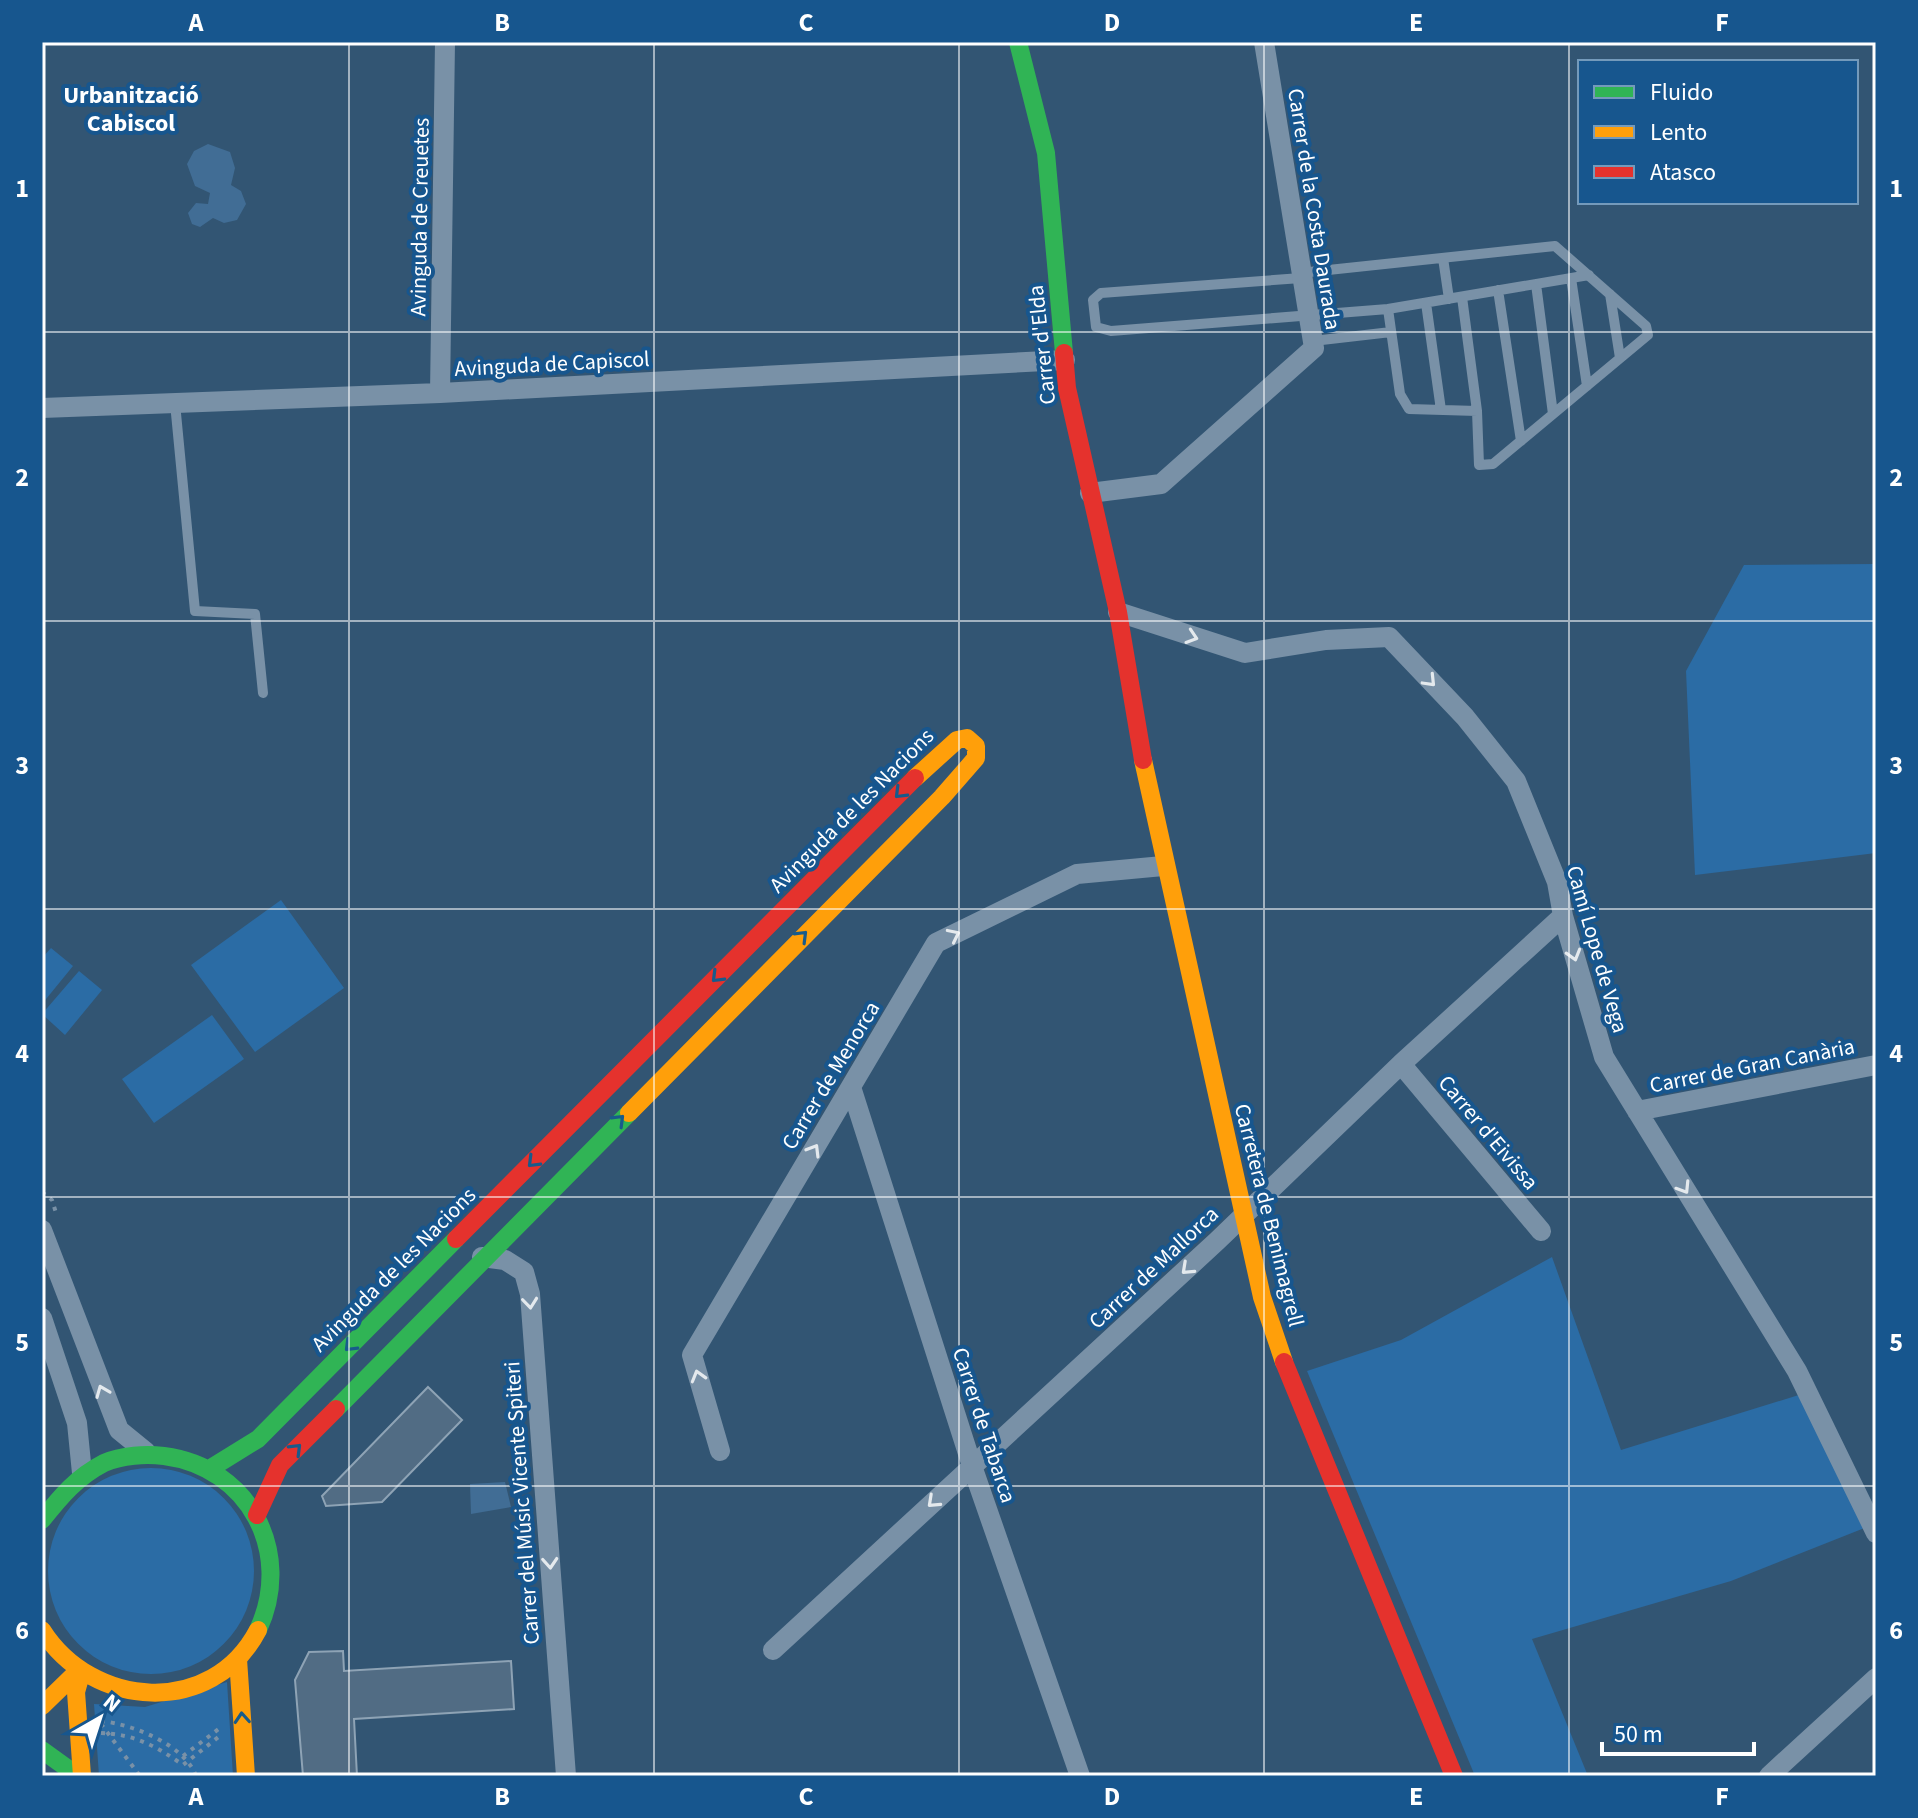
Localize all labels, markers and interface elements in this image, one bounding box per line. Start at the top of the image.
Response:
text: A [188,4,205,41]
text: B [494,4,510,41]
text: C [798,4,814,41]
text: D [1104,4,1120,41]
text: E [1409,4,1423,41]
text: F [1715,4,1729,41]
legend [1578,60,1858,204]
text: Fluido [1650,75,1713,110]
district label: Urbanització Cabiscol [63,78,199,141]
street label: Carrer de la Costa Daurada [1279,86,1349,332]
text: Lento [1650,115,1707,150]
street label: Avinguda de Creuetes [402,117,438,317]
text: Atasco [1650,155,1716,190]
text: 1 [15,170,29,207]
text: 1 [1889,170,1903,207]
street label: Carrer d'Elda [1020,284,1064,406]
street label: Avinguda de Capiscol [454,343,650,385]
text: 2 [15,459,29,496]
text: 2 [1889,459,1903,496]
one-way arrow [1185,627,1199,643]
one-way arrow [1421,672,1436,686]
street label: Avinguda de les Nacions [762,721,941,900]
text: 3 [15,747,29,784]
text: 3 [1889,747,1903,784]
one-way arrow [895,784,909,798]
street label: Camí Lope de Vega [1558,862,1636,1037]
one-way arrow [946,929,960,945]
one-way arrow [793,931,808,946]
one-way arrow [1565,947,1581,961]
one-way arrow [711,968,726,982]
street label: Carrer de Menorca [774,995,888,1156]
street label: Carrer de Gran Canària [1647,1030,1857,1102]
text: 4 [15,1035,29,1072]
text: 4 [1889,1035,1903,1072]
street label: Carrer d'Eivissa [1430,1068,1546,1197]
street label: Carretera de Benimagrell [1226,1100,1312,1330]
one-way arrow [610,1115,624,1130]
one-way arrow [804,1144,820,1159]
one-way arrow [528,1153,542,1167]
one-way arrow [1675,1179,1690,1194]
street label: Avinguda de les Nacions [304,1180,483,1359]
street label: Carrer de Mallorca [1081,1199,1226,1337]
one-way arrow [1181,1260,1196,1274]
one-way arrow [522,1297,539,1310]
text: 5 [15,1324,29,1361]
text: 5 [1889,1324,1903,1361]
one-way arrow [345,1337,359,1351]
street label: Carrer de Tabarca [944,1343,1024,1507]
street label: Carrer del Músic Vicente Spiteri [496,1360,548,1646]
one-way arrow [691,1369,707,1383]
one-way arrow [95,1385,112,1399]
one-way arrow [287,1444,301,1458]
one-way arrow [928,1493,943,1507]
one-way arrow [541,1557,558,1570]
text: 6 [15,1612,29,1649]
text: 6 [1889,1612,1903,1649]
north arrow [60,1678,140,1758]
text: N [96,1686,128,1720]
scale bar [1602,1706,1754,1756]
one-way arrow [234,1711,251,1724]
text: 50 m [1614,1717,1663,1752]
text: A [188,1778,205,1815]
text: B [494,1778,510,1815]
text: C [798,1778,814,1815]
text: D [1104,1778,1120,1815]
text: E [1409,1778,1423,1815]
text: F [1715,1778,1729,1815]

